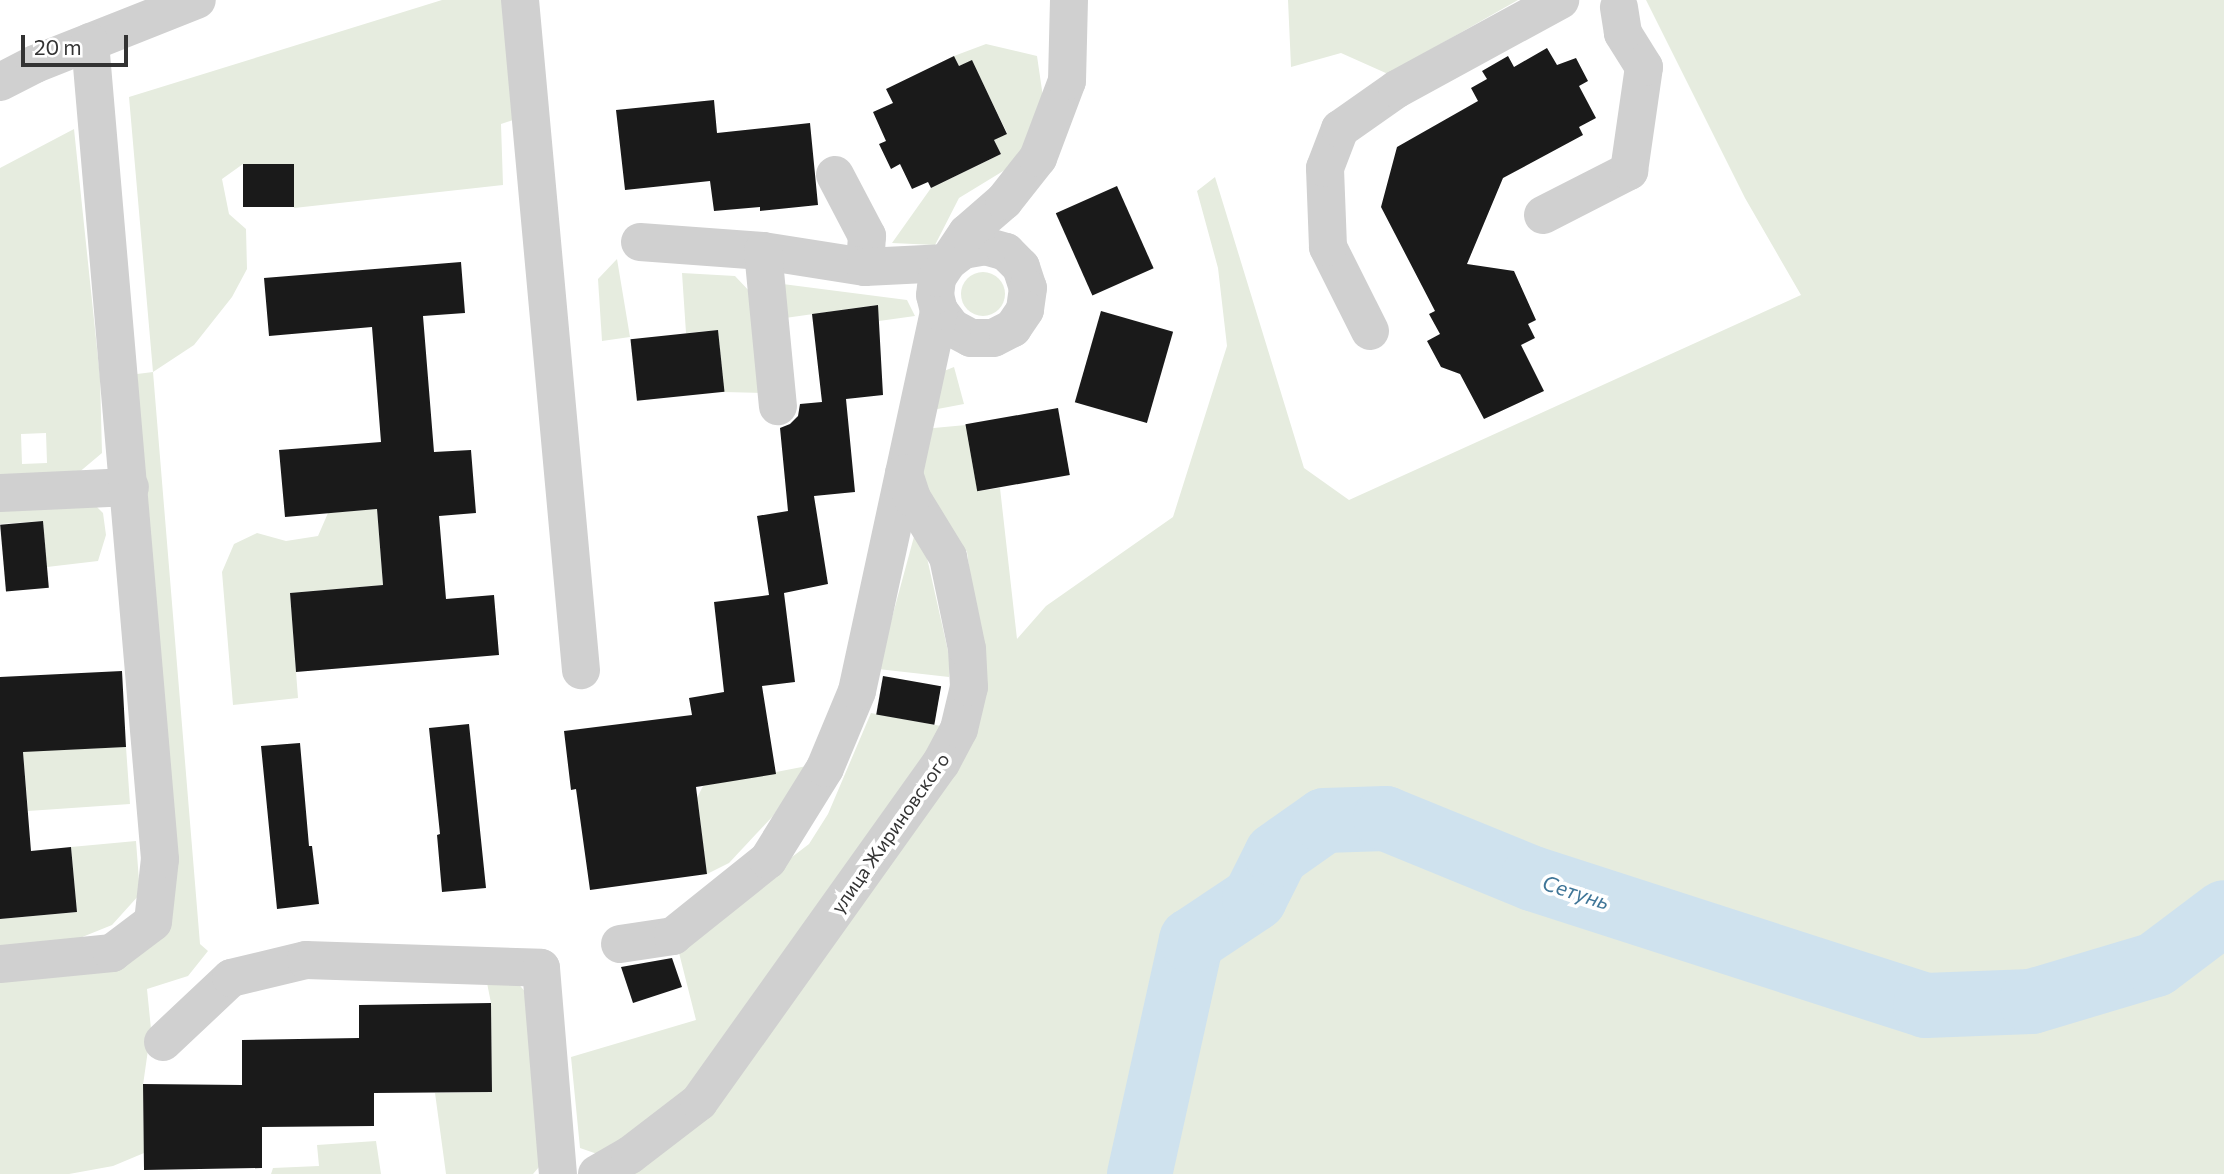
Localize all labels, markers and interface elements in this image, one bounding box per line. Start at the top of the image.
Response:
scale bar [24,21,131,65]
text: 20 m [34,34,82,59]
street label: улица Жириновского [826,748,954,918]
water label: Сетунь [1539,869,1613,915]

